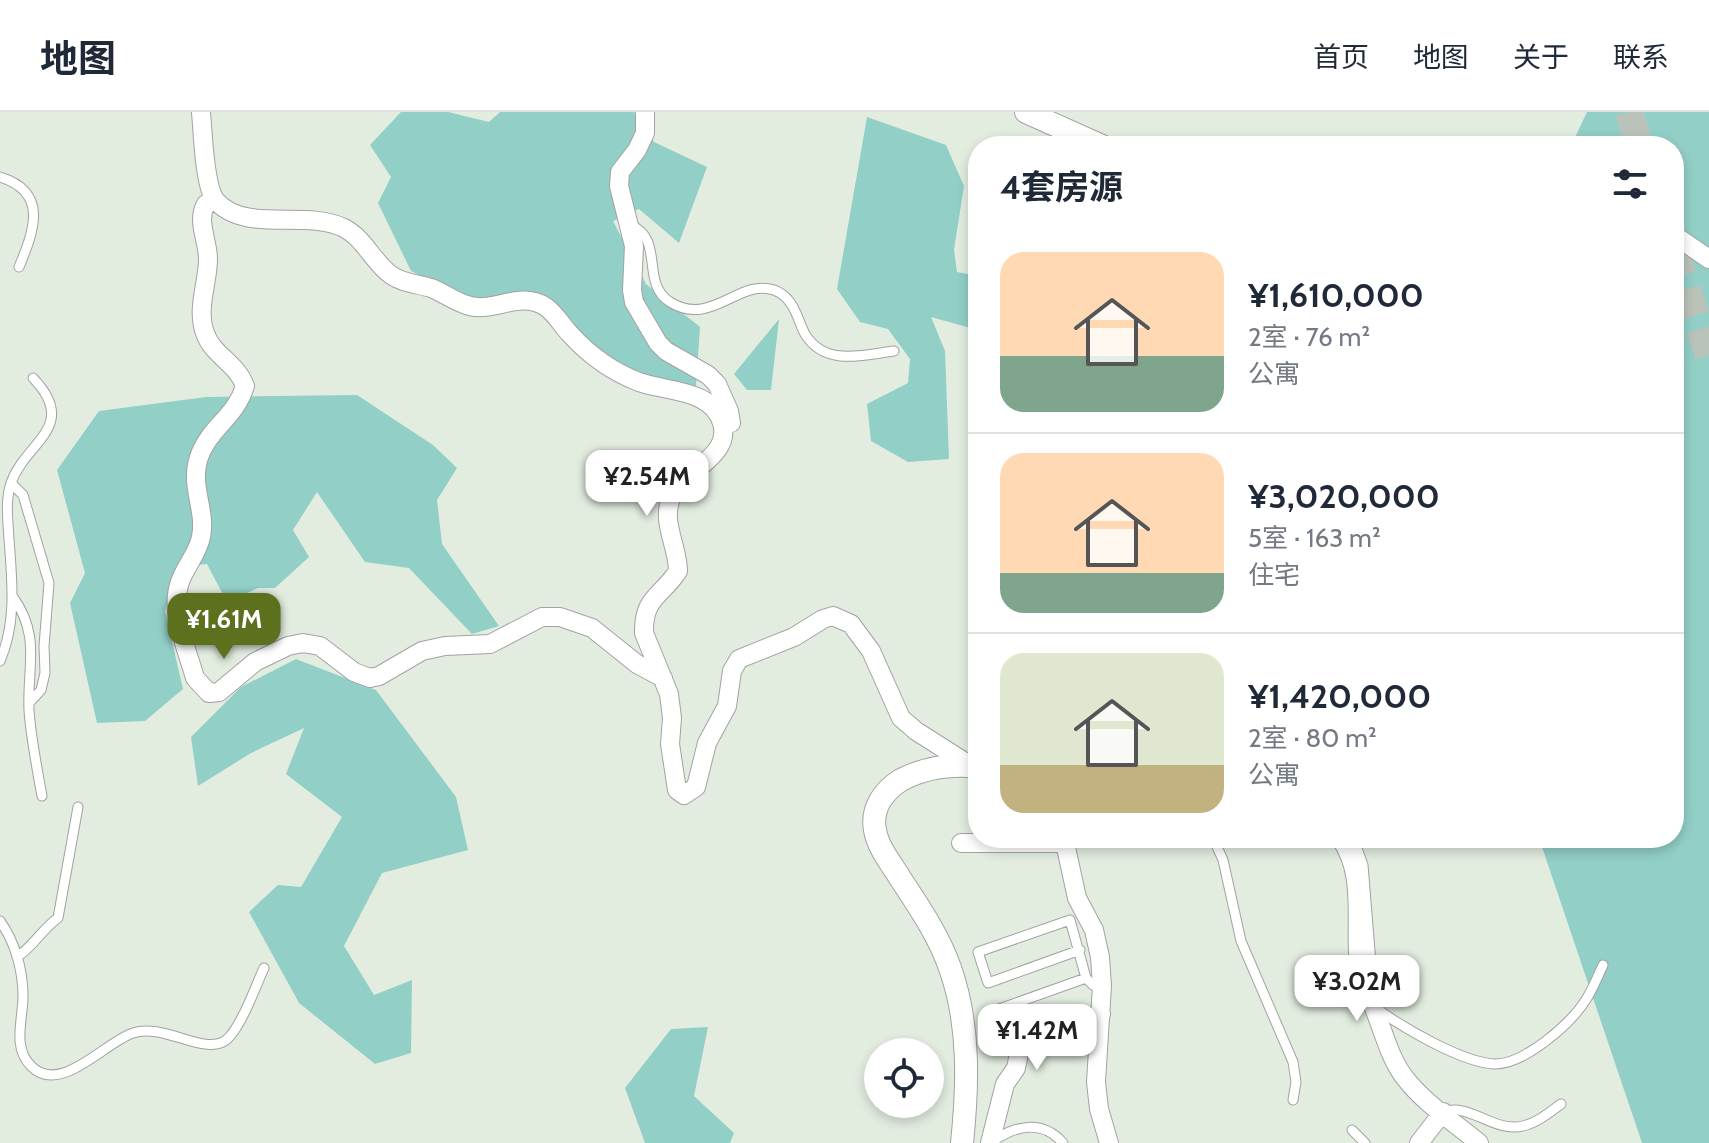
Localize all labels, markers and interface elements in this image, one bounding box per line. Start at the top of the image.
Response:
text: 地图 [40,35,116,82]
text: 首页 [1313,40,1369,74]
text: 地图 [1413,40,1469,74]
text: 关于 [1513,40,1569,74]
text: 联系 [1613,40,1669,74]
icon: filters [1608,162,1652,206]
text: 4套房源 [1000,166,1123,208]
text: ¥1,610,000 [1248,274,1424,316]
icon: home [1064,284,1160,380]
text: 2室 · 76 m² [1248,321,1370,353]
text: 公寓 [1248,358,1300,390]
pin: ¥2.54M [582,450,712,518]
text: ¥2.54M [604,460,691,492]
text: ¥3,020,000 [1248,475,1440,517]
icon: home [1064,485,1160,581]
text: 5室 · 163 m² [1248,522,1381,554]
text: 住宅 [1248,559,1300,591]
pin: ¥1.61M [159,593,289,661]
text: ¥1.61M [186,603,262,635]
text: ¥1,420,000 [1248,675,1431,717]
icon: home [1064,685,1160,781]
text: 2室 · 80 m² [1248,722,1377,754]
text: 公寓 [1248,759,1300,791]
pin: ¥3.02M [1292,955,1422,1023]
text: ¥3.02M [1312,965,1402,997]
pin: ¥1.42M [972,1004,1102,1072]
text: ¥1.42M [996,1014,1078,1046]
map controls [864,1038,944,1118]
button: locate [864,1038,944,1118]

